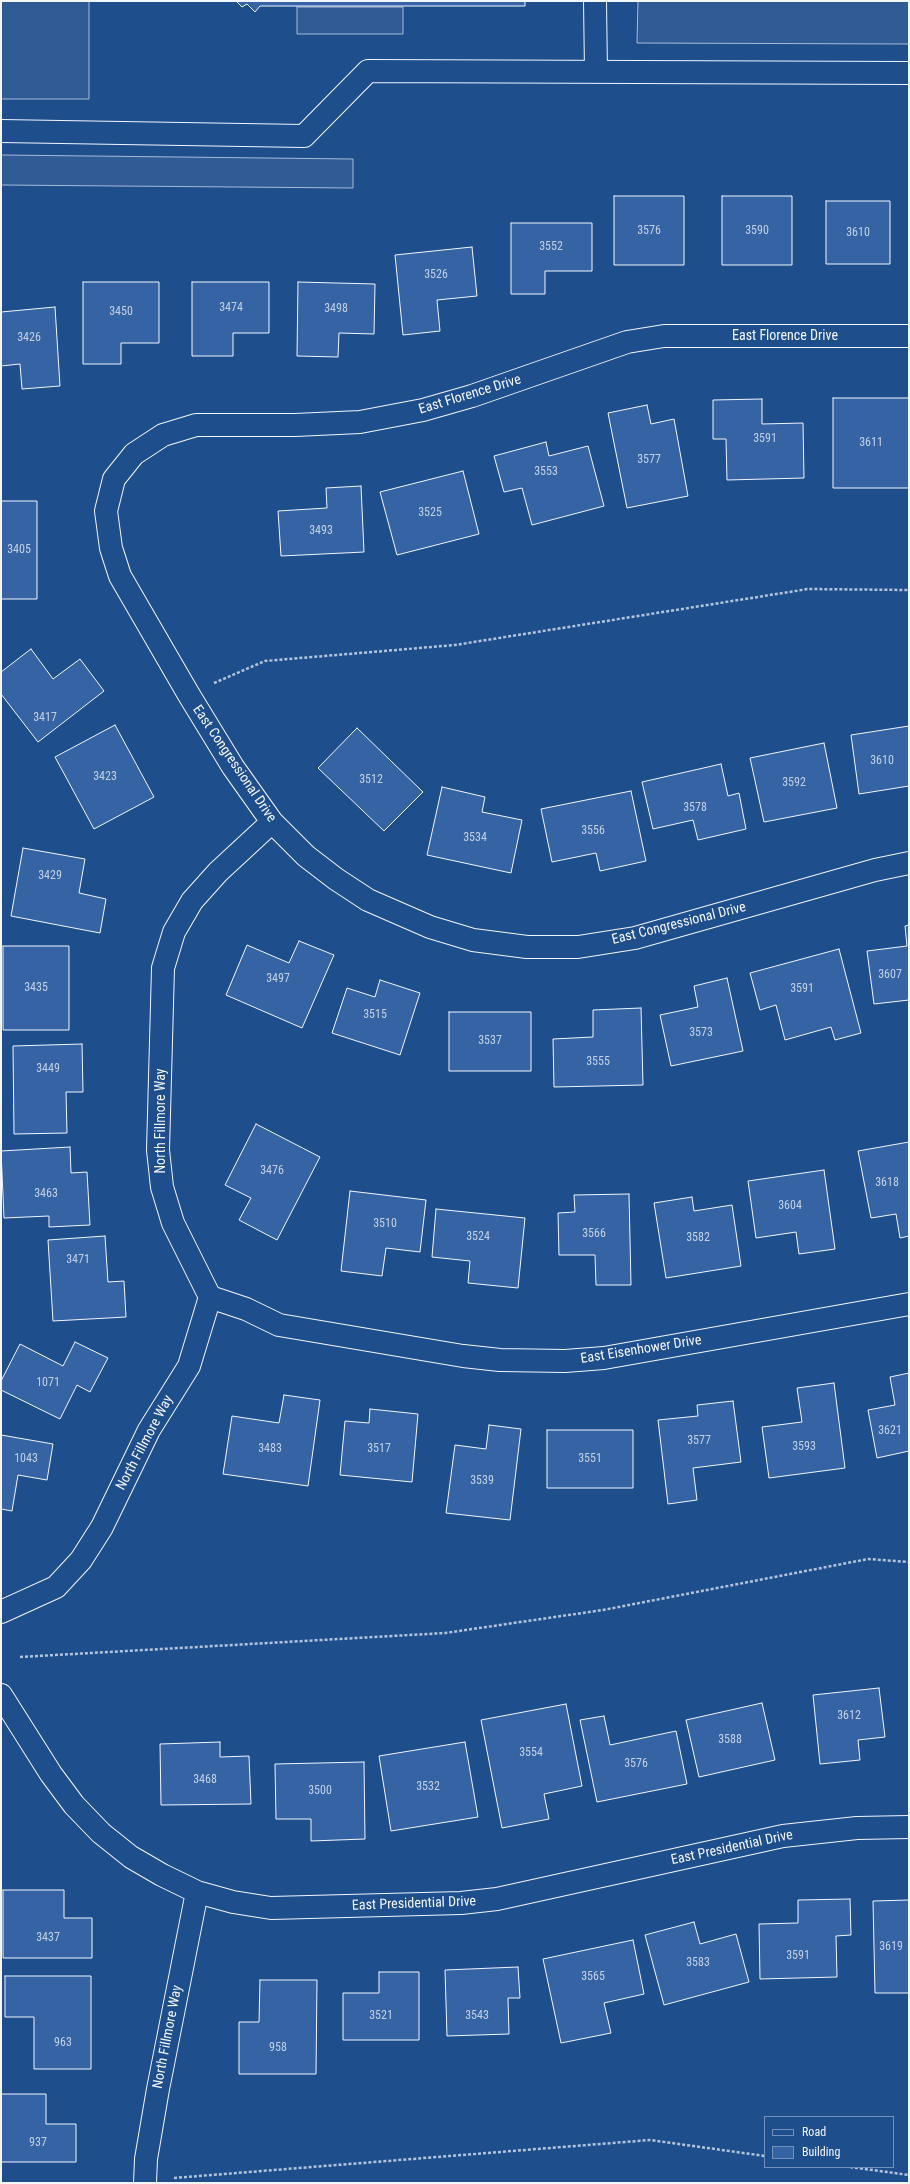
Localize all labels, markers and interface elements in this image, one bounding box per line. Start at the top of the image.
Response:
house number: 3576 [637,224,661,238]
house number: 3590 [745,224,769,238]
house number: 3610 [846,226,870,240]
house number: 3552 [539,240,563,254]
house number: 3526 [424,268,448,282]
house number: 3474 [219,301,243,315]
house number: 3498 [324,302,348,316]
house number: 3450 [109,305,133,319]
street label: East Florence Drive [732,328,838,344]
house number: 3426 [17,331,41,345]
street label: East Florence Drive [417,371,523,419]
house number: 3591 [753,432,777,446]
house number: 3611 [859,436,883,450]
house number: 3577 [637,453,661,467]
house number: 3553 [534,465,558,479]
house number: 3525 [418,506,442,520]
house number: 3493 [309,524,333,538]
house number: 3405 [7,543,31,557]
street label: East Congressional Drive [189,702,279,826]
house number: 3417 [33,711,57,725]
house number: 3610 [870,754,894,768]
house number: 3423 [93,770,117,784]
house number: 3512 [359,773,383,787]
house number: 3592 [782,776,806,790]
house number: 3578 [683,801,707,815]
house number: 3556 [581,824,605,838]
house number: 3534 [463,831,487,845]
house number: 3429 [38,869,62,883]
street label: East Congressional Drive [610,899,748,949]
house number: 3607 [878,968,902,982]
house number: 3497 [266,972,290,986]
house number: 3435 [24,981,48,995]
house number: 3591 [790,982,814,996]
house number: 3515 [363,1008,387,1022]
house number: 3573 [689,1026,713,1040]
house number: 3537 [478,1034,502,1048]
house number: 3555 [586,1055,610,1069]
house number: 3449 [36,1062,60,1076]
street label: North Fillmore Way [153,1068,169,1174]
house number: 3476 [260,1164,284,1178]
house number: 3618 [875,1176,899,1190]
house number: 3463 [34,1187,58,1201]
house number: 3604 [778,1199,802,1213]
house number: 3510 [373,1217,397,1231]
house number: 3566 [582,1227,606,1241]
house number: 3524 [466,1230,490,1244]
house number: 3582 [686,1231,710,1245]
house number: 3471 [66,1253,90,1267]
street label: East Eisenhower Drive [579,1332,703,1368]
house number: 1071 [36,1376,60,1390]
street label: North Fillmore Way [113,1393,177,1493]
house number: 3621 [878,1424,902,1438]
house number: 3577 [687,1434,711,1448]
house number: 3593 [792,1440,816,1454]
house number: 3483 [258,1442,282,1456]
house number: 3517 [367,1442,391,1456]
house number: 1043 [14,1452,38,1466]
house number: 3551 [578,1452,602,1466]
house number: 3539 [470,1474,494,1488]
house number: 3612 [837,1709,861,1723]
house number: 3588 [718,1733,742,1747]
house number: 3554 [519,1746,543,1760]
house number: 3576 [624,1757,648,1771]
house number: 3468 [193,1773,217,1787]
house number: 3532 [416,1780,440,1794]
house number: 3500 [308,1784,332,1798]
street label: East Presidential Drive [670,1827,794,1869]
street label: East Presidential Drive [352,1893,476,1915]
house number: 3437 [36,1931,60,1945]
house number: 3619 [879,1940,903,1954]
house number: 3591 [786,1949,810,1963]
house number: 3583 [686,1956,710,1970]
house number: 3565 [581,1970,605,1984]
street label: North Fillmore Way [150,1984,186,2090]
house number: 3521 [369,2009,393,2023]
house number: 3543 [465,2009,489,2023]
house number: 963 [54,2036,72,2050]
house number: 958 [269,2041,287,2055]
legend [764,2116,894,2168]
text: Road [802,2125,826,2139]
house number: 937 [29,2136,47,2150]
text: Building [802,2145,840,2159]

